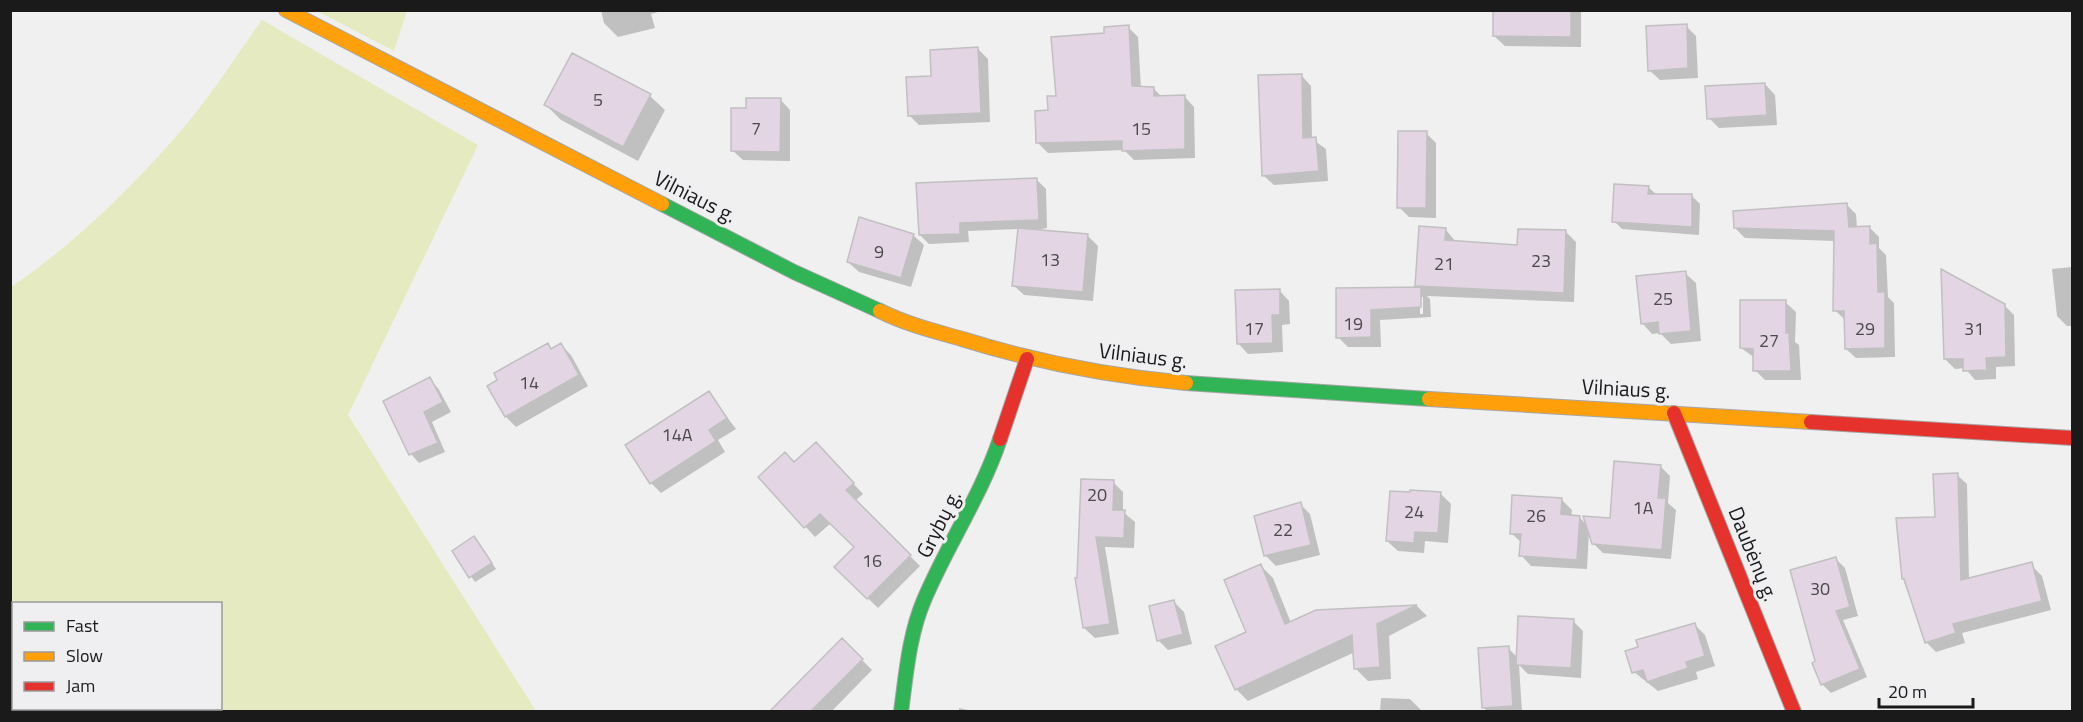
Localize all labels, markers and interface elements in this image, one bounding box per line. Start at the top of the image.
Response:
house number: 5 [593,86,603,113]
house number: 7 [751,115,761,142]
house number: 15 [1131,115,1151,142]
street label: Vilniaus g. [649,162,742,231]
house number: 9 [874,238,884,265]
house number: 13 [1040,246,1060,273]
house number: 23 [1531,247,1551,274]
house number: 21 [1434,250,1454,277]
house number: 25 [1653,285,1673,312]
house number: 19 [1343,310,1363,337]
house number: 17 [1244,315,1264,342]
house number: 29 [1855,315,1875,342]
house number: 31 [1964,315,1984,342]
house number: 27 [1759,327,1779,354]
street label: Vilniaus g. [1097,334,1189,376]
house number: 14 [519,369,539,396]
street label: Vilniaus g. [1581,370,1671,406]
house number: 14A [662,421,693,448]
house number: 20 [1087,481,1107,508]
street label: Grybų g. [907,484,969,563]
house number: 1A [1633,494,1654,521]
house number: 24 [1404,498,1424,525]
house number: 26 [1526,502,1546,529]
street label: Daubėnų g. [1721,502,1787,606]
house number: 22 [1273,516,1293,543]
house number: 16 [862,547,882,574]
house number: 30 [1810,575,1830,602]
legend [12,602,222,710]
text: Fast [66,612,99,639]
text: Slow [66,642,103,669]
scale bar [1879,671,1974,709]
text: Jam [66,672,95,699]
text: 20 m [1888,678,1927,705]

